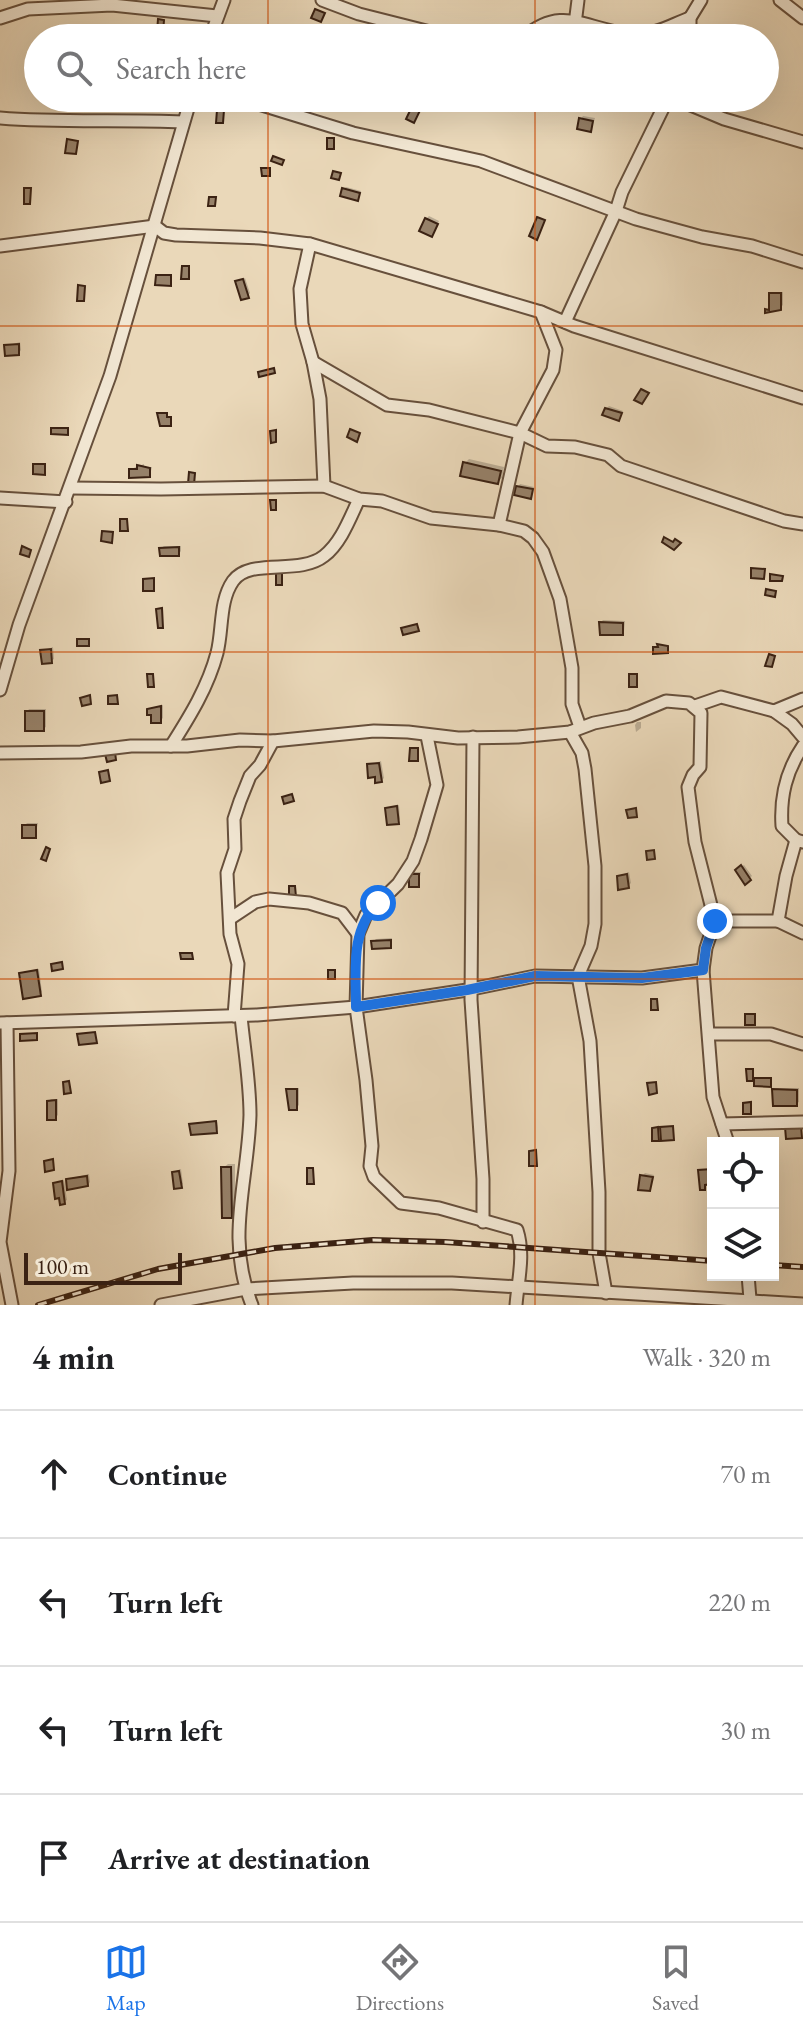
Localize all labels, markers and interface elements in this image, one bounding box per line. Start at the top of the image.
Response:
search box [24,24,779,112]
icon: search [52,46,96,90]
text: Search here [116,49,246,88]
route start [360,885,396,921]
route end [697,903,733,939]
map controls [707,1137,779,1281]
button: locate [707,1137,779,1209]
button: layers [707,1209,779,1281]
scale bar [24,1249,182,1285]
text: 100 m [36,1252,89,1281]
text: 4 min [32,1335,115,1379]
text: Walk · 320 m [643,1340,771,1374]
icon: ahead [32,1452,76,1496]
text: Continue [108,1455,227,1494]
text: 70 m [721,1457,771,1491]
icon: left [32,1580,76,1624]
text: Turn left [108,1583,222,1622]
text: 220 m [708,1585,771,1619]
icon: left [32,1708,76,1752]
text: Turn left [108,1711,222,1750]
text: 30 m [721,1713,771,1747]
icon: arrive [32,1836,76,1880]
text: Arrive at destination [108,1839,370,1878]
tab: Map [104,1940,148,2017]
tab: Directions [356,1940,444,2017]
tab: Saved [652,1940,699,2017]

